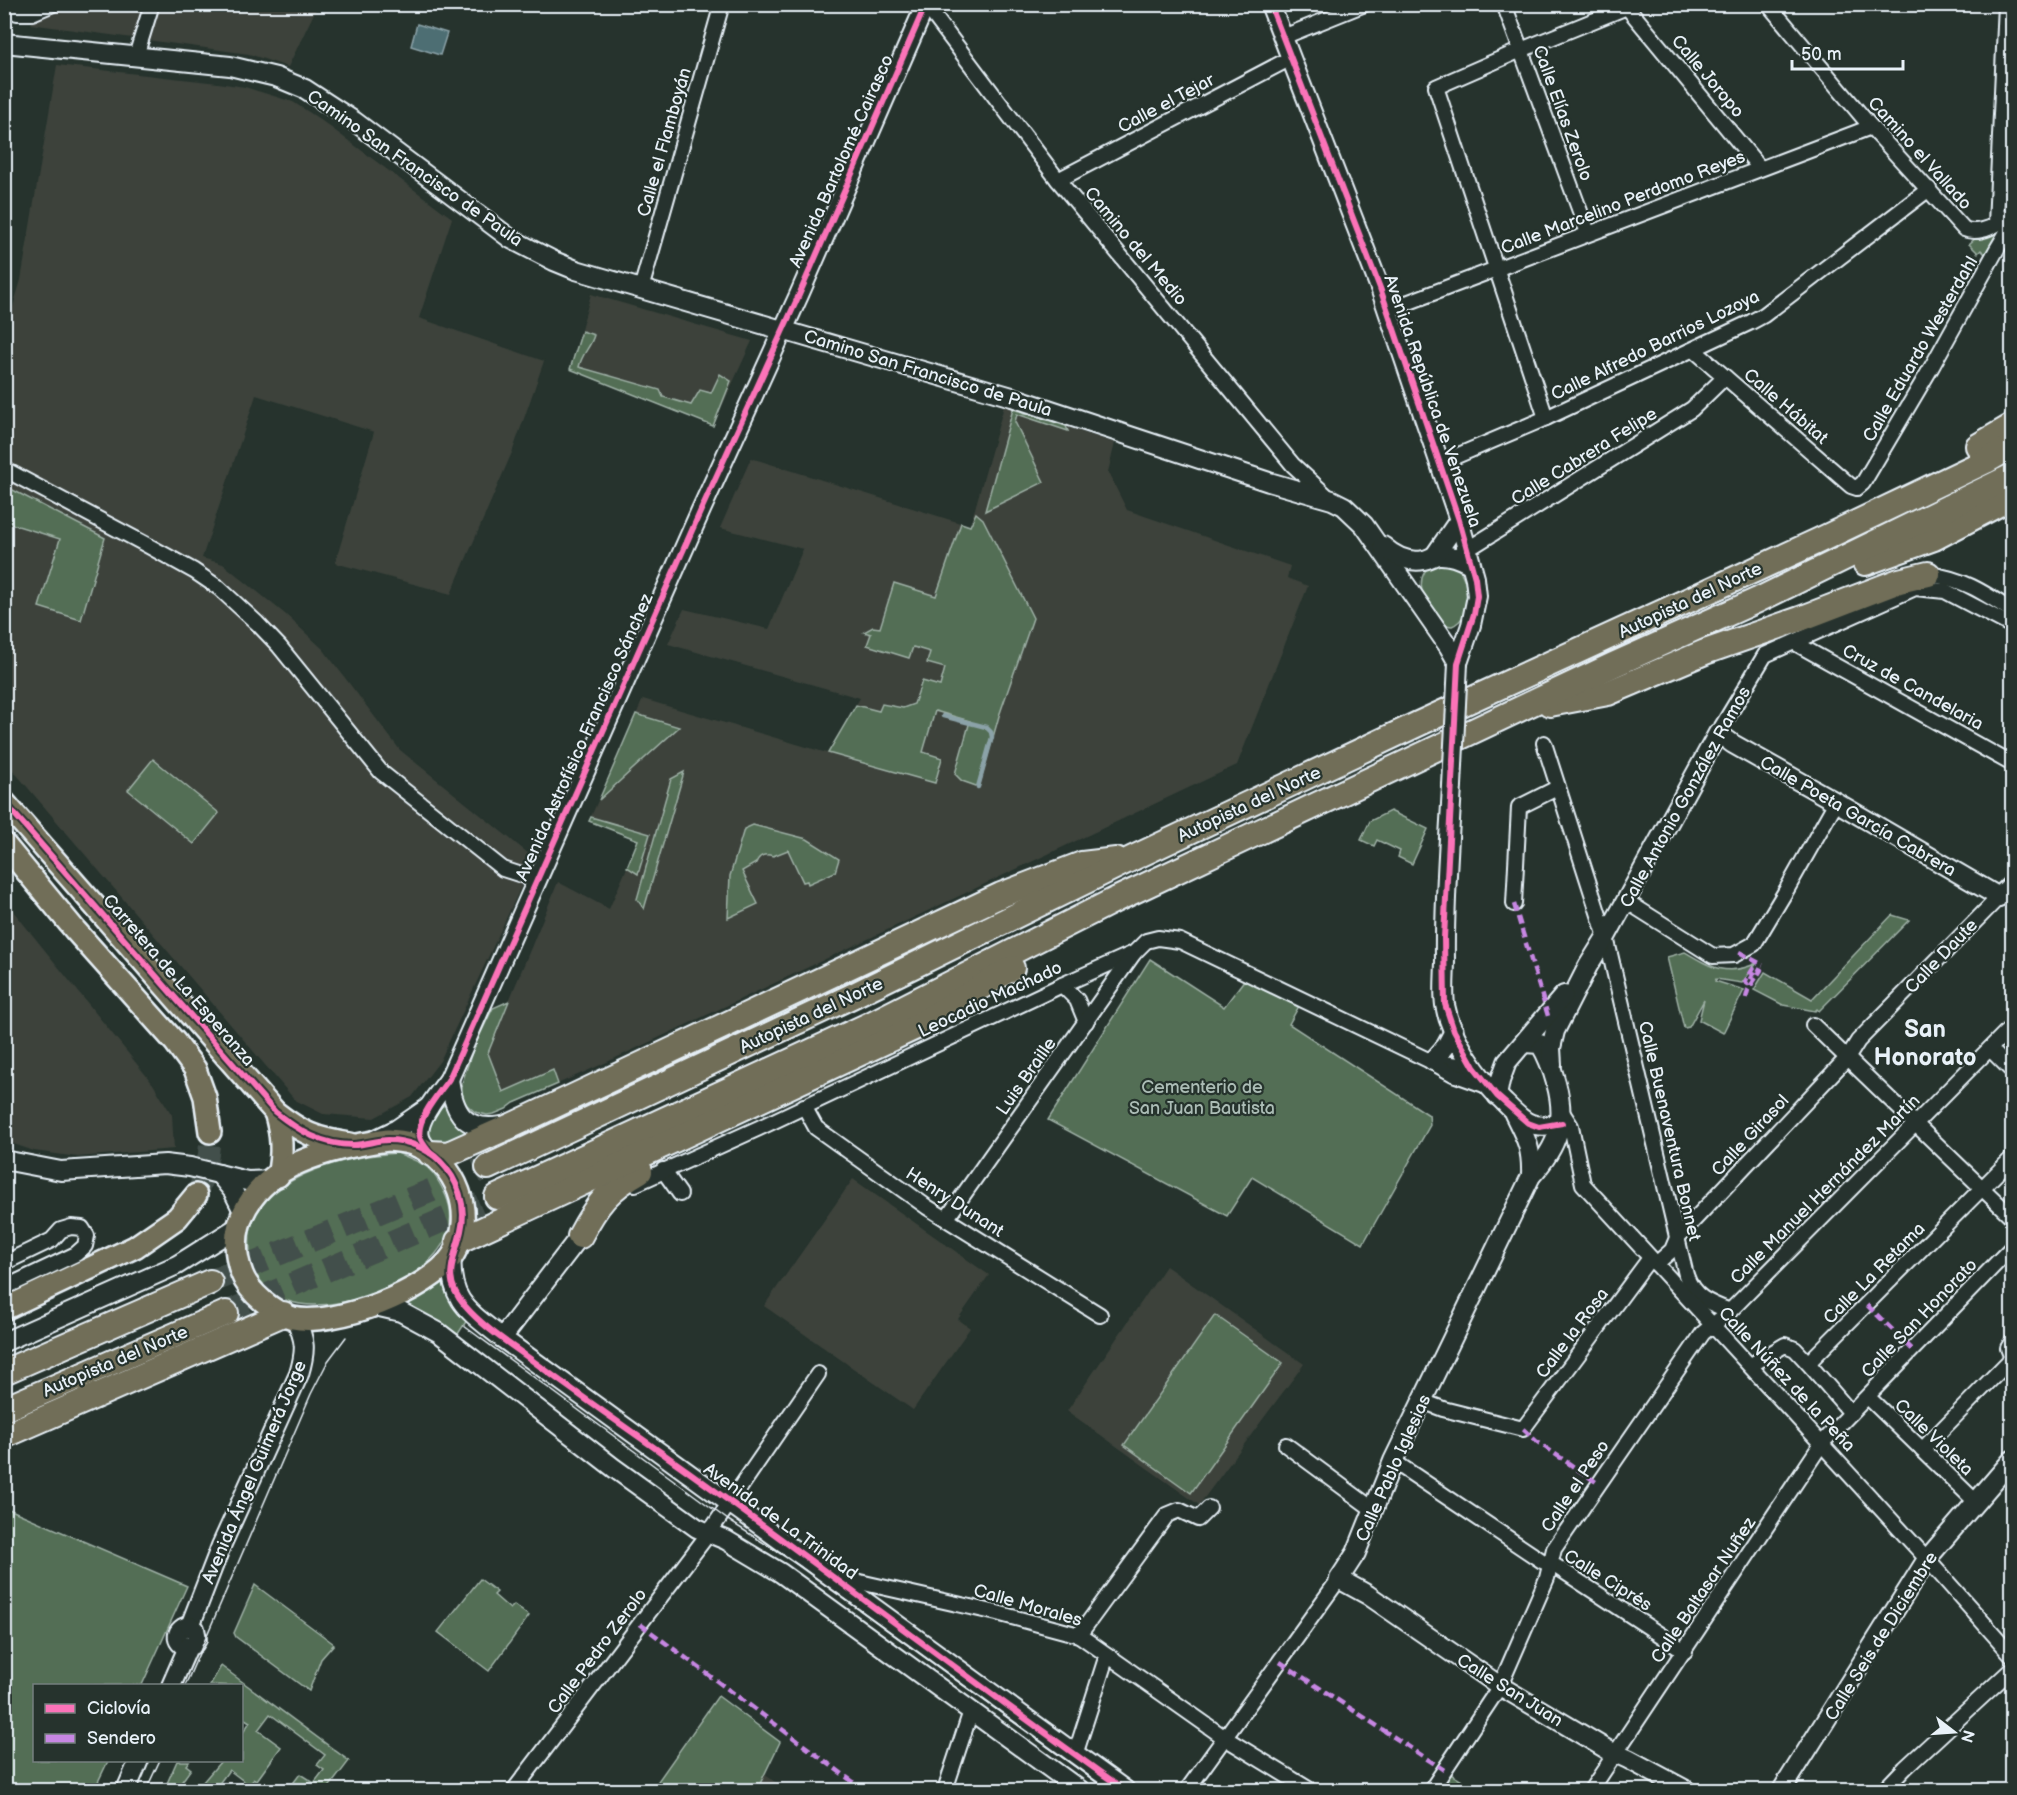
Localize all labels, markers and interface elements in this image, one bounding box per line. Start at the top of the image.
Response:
street label: Calle Joropo [1667,31,1748,122]
scale bar [1792,33,1903,71]
street label: Calle Elías Zerolo [1528,43,1597,184]
text: 50 m [1801,44,1842,65]
street label: Avenida Bartolomé Cairasco [785,52,898,271]
street label: Calle el Flamboyán [633,65,696,219]
street label: Calle el Tejar [1115,69,1218,138]
street label: Camino San Francisco de Paula [303,86,527,251]
street label: Camino el Vallado [1863,92,1976,214]
street label: Calle Marcelino Perdomo Reyes [1498,146,1748,259]
street label: Camino del Medio [1080,183,1191,310]
street label: Calle Eduardo Westerdahl [1859,253,1982,446]
street label: Avenida República de Venezuela [1379,272,1486,530]
street label: Calle Alfredo Barrios Lozoya [1548,286,1763,405]
street label: Camino San Francisco de Paula [801,326,1054,421]
street label: Calle Hábitat [1739,364,1832,449]
street label: Calle Cabrera Felipe [1508,403,1661,510]
street label: Autopista del Norte [1615,558,1765,643]
street label: Avenida Astrofísico Francisco Sánchez [511,590,658,884]
street label: Cruz de Candelaria [1839,640,1987,735]
street label: Calle Antonio González Ramos [1616,683,1755,912]
street label: Calle Poeta García Cabrera [1756,752,1960,881]
street label: Autopista del Norte [1174,762,1324,847]
street label: Carretera de La Esperanza [98,890,259,1071]
street label: Calle Daute [1901,915,1982,998]
street label: Leocadio Machado [915,957,1065,1042]
street label: Autopista del Norte [736,973,886,1058]
district label: San Honorato [1874,1015,1976,1072]
street label: Calle Buenaventura Bonnet [1634,1019,1705,1243]
street label: Luis Braille [992,1033,1061,1119]
park label: Cementerio de San Juan Bautista [1129,1077,1275,1119]
street label: Calle Girasol [1707,1090,1793,1180]
street label: Calle Manuel Hernández Martín [1726,1090,1924,1288]
street label: Henry Dunant [902,1163,1008,1242]
street label: Calle La Retama [1819,1218,1930,1329]
street label: Calle San Honorato [1857,1254,1982,1382]
street label: Calle la Rosa [1532,1284,1613,1383]
street label: Calle Núñez de la Peña [1714,1302,1859,1456]
street label: Autopista del Norte [39,1321,191,1402]
street label: Avenida Ángel Guimerá Jorge [196,1356,311,1587]
street label: Calle Pablo Iglesias [1352,1391,1435,1545]
street label: Calle Violeta [1890,1395,1977,1480]
street label: Calle el Peso [1537,1436,1614,1536]
street label: Avenida de La Trinidad [700,1458,862,1584]
street label: Calle Baltasar Nuñez [1647,1513,1760,1667]
street label: Calle Ciprés [1560,1545,1656,1616]
street label: Calle Seis de Diciembre [1821,1548,1942,1725]
street label: Calle Morales [971,1580,1085,1631]
street label: Calle Pedro Zerolo [543,1585,651,1718]
street label: Calle San Juan [1453,1649,1567,1731]
legend [33,1684,243,1762]
text: Ciclovía [87,1698,151,1719]
north arrow [1924,1702,1984,1762]
text: N [1956,1727,1978,1744]
text: Sendero [87,1728,156,1749]

